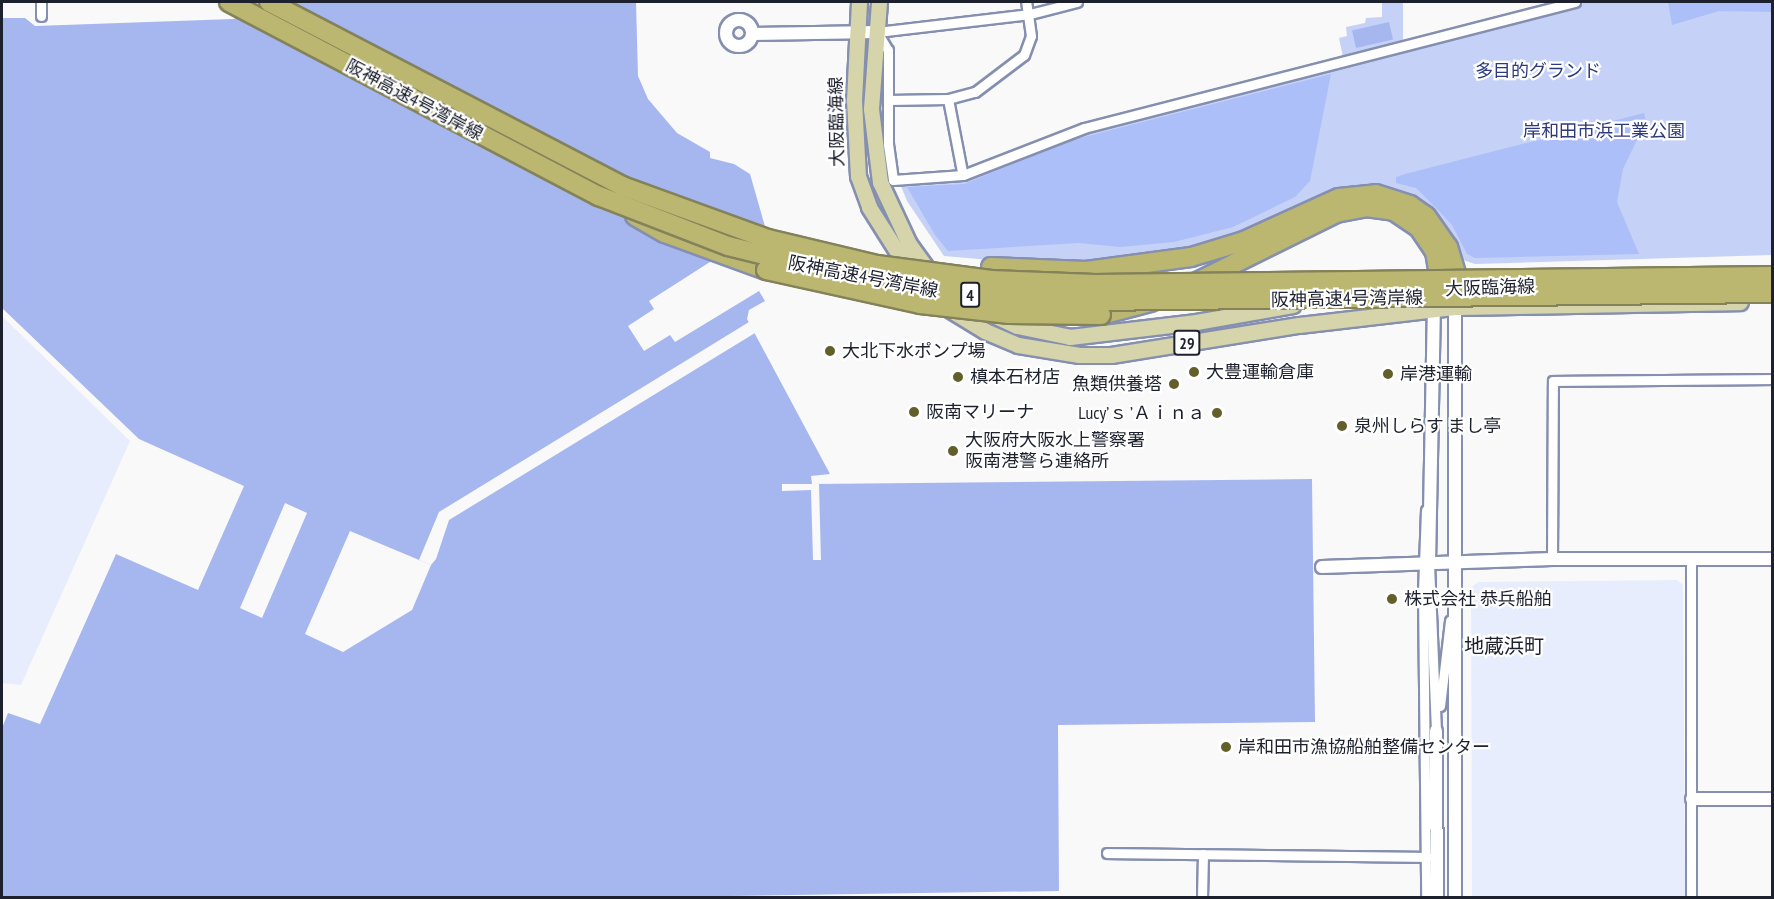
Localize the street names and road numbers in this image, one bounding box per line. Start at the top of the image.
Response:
street label: 阪神高速4号湾岸線 [342,55,486,145]
street label: 大阪臨海線 [825,77,849,167]
street label: 阪神高速4号湾岸線 [786,252,940,302]
street label: 大阪臨海線 [1445,276,1535,300]
road number: 4 [960,282,980,308]
street label: 阪神高速4号湾岸線 [1271,287,1423,311]
road number: 29 [1172,330,1202,356]

